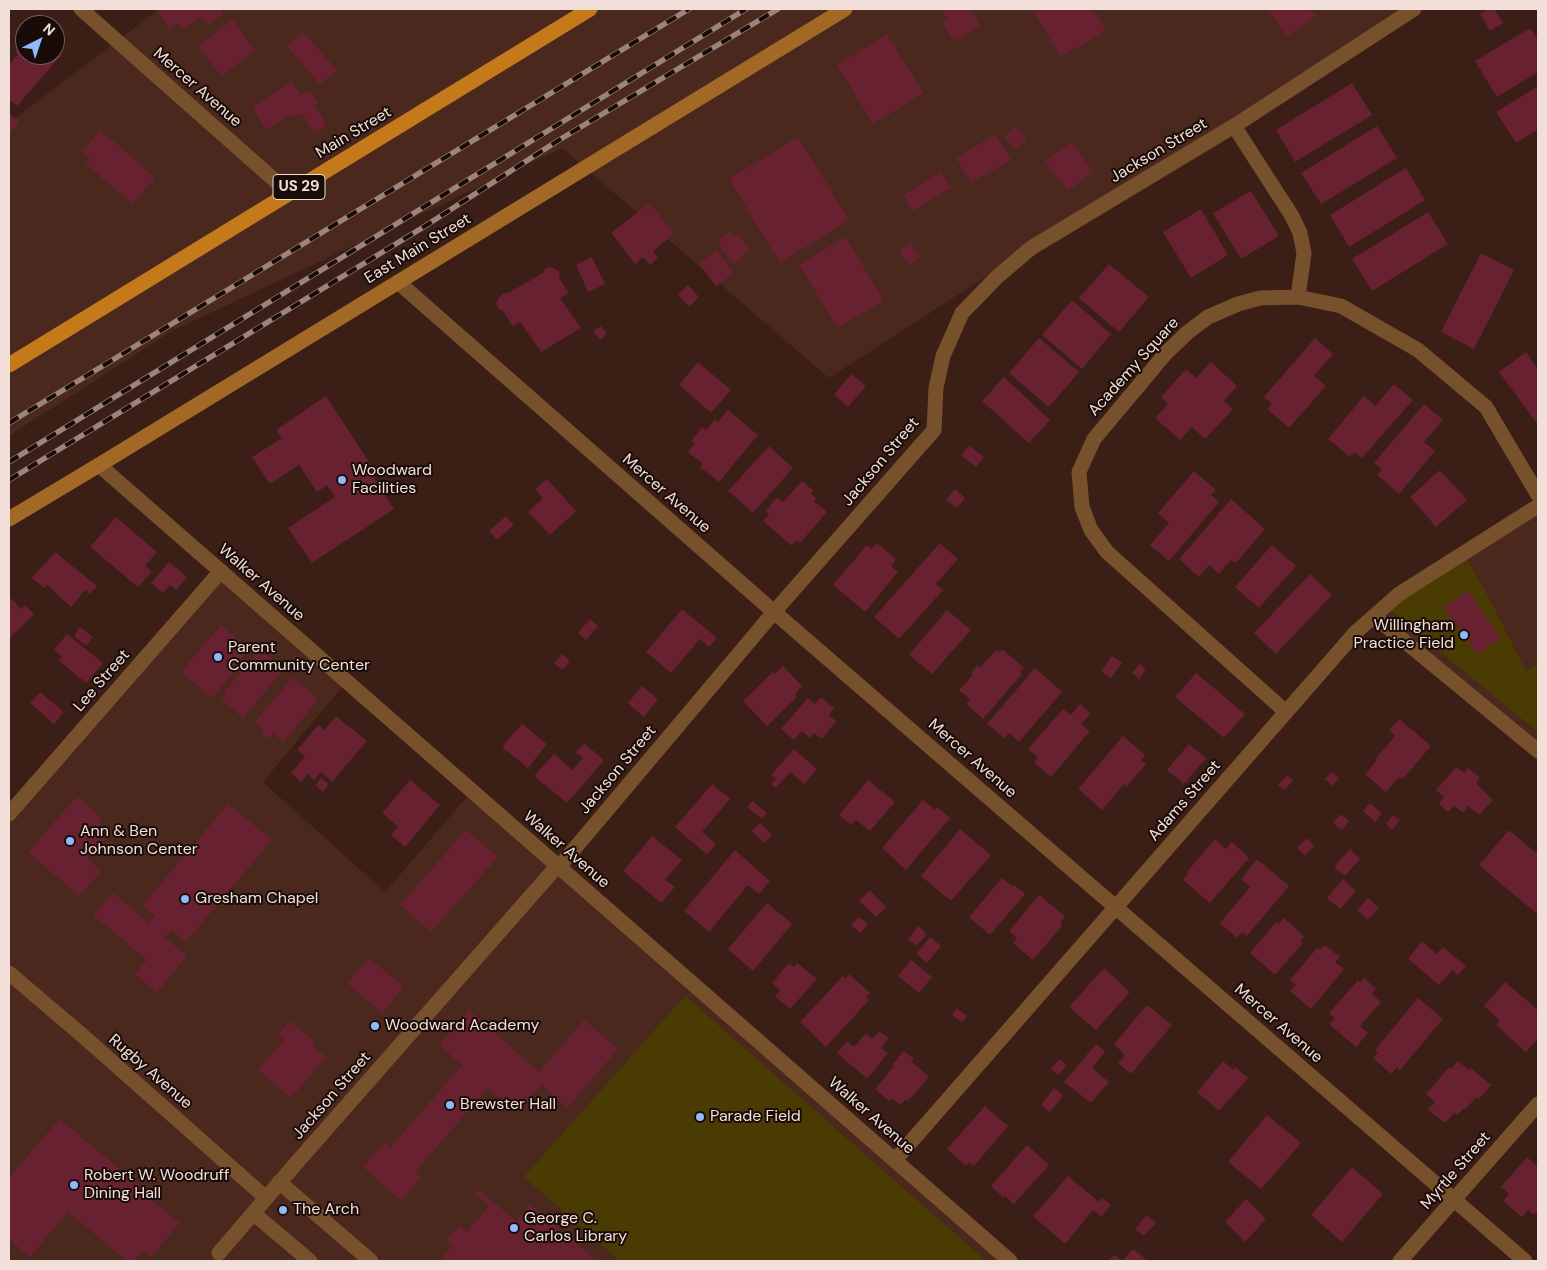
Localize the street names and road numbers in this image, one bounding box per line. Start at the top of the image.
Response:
street label: Mercer Avenue [149,44,245,132]
street label: Main Street [313,103,395,163]
street label: Jackson Street [1107,115,1211,187]
road number: US 29 [273,174,325,200]
street label: East Main Street [361,210,475,288]
street label: Academy Square [1085,314,1183,420]
street label: Jackson Street [838,414,924,510]
street label: Mercer Avenue [618,450,714,538]
street label: Walker Avenue [214,540,308,626]
street label: Lee Street [70,646,134,716]
street label: Mercer Avenue [924,715,1020,803]
street label: Jackson Street [575,722,661,818]
street label: Adams Street [1145,757,1225,845]
street label: Walker Avenue [519,807,613,893]
street label: Mercer Avenue [1230,980,1326,1068]
street label: Rugby Avenue [104,1030,196,1114]
street label: Jackson Street [289,1048,375,1144]
street label: Walker Avenue [824,1073,918,1159]
street label: Myrtle Street [1417,1128,1495,1214]

